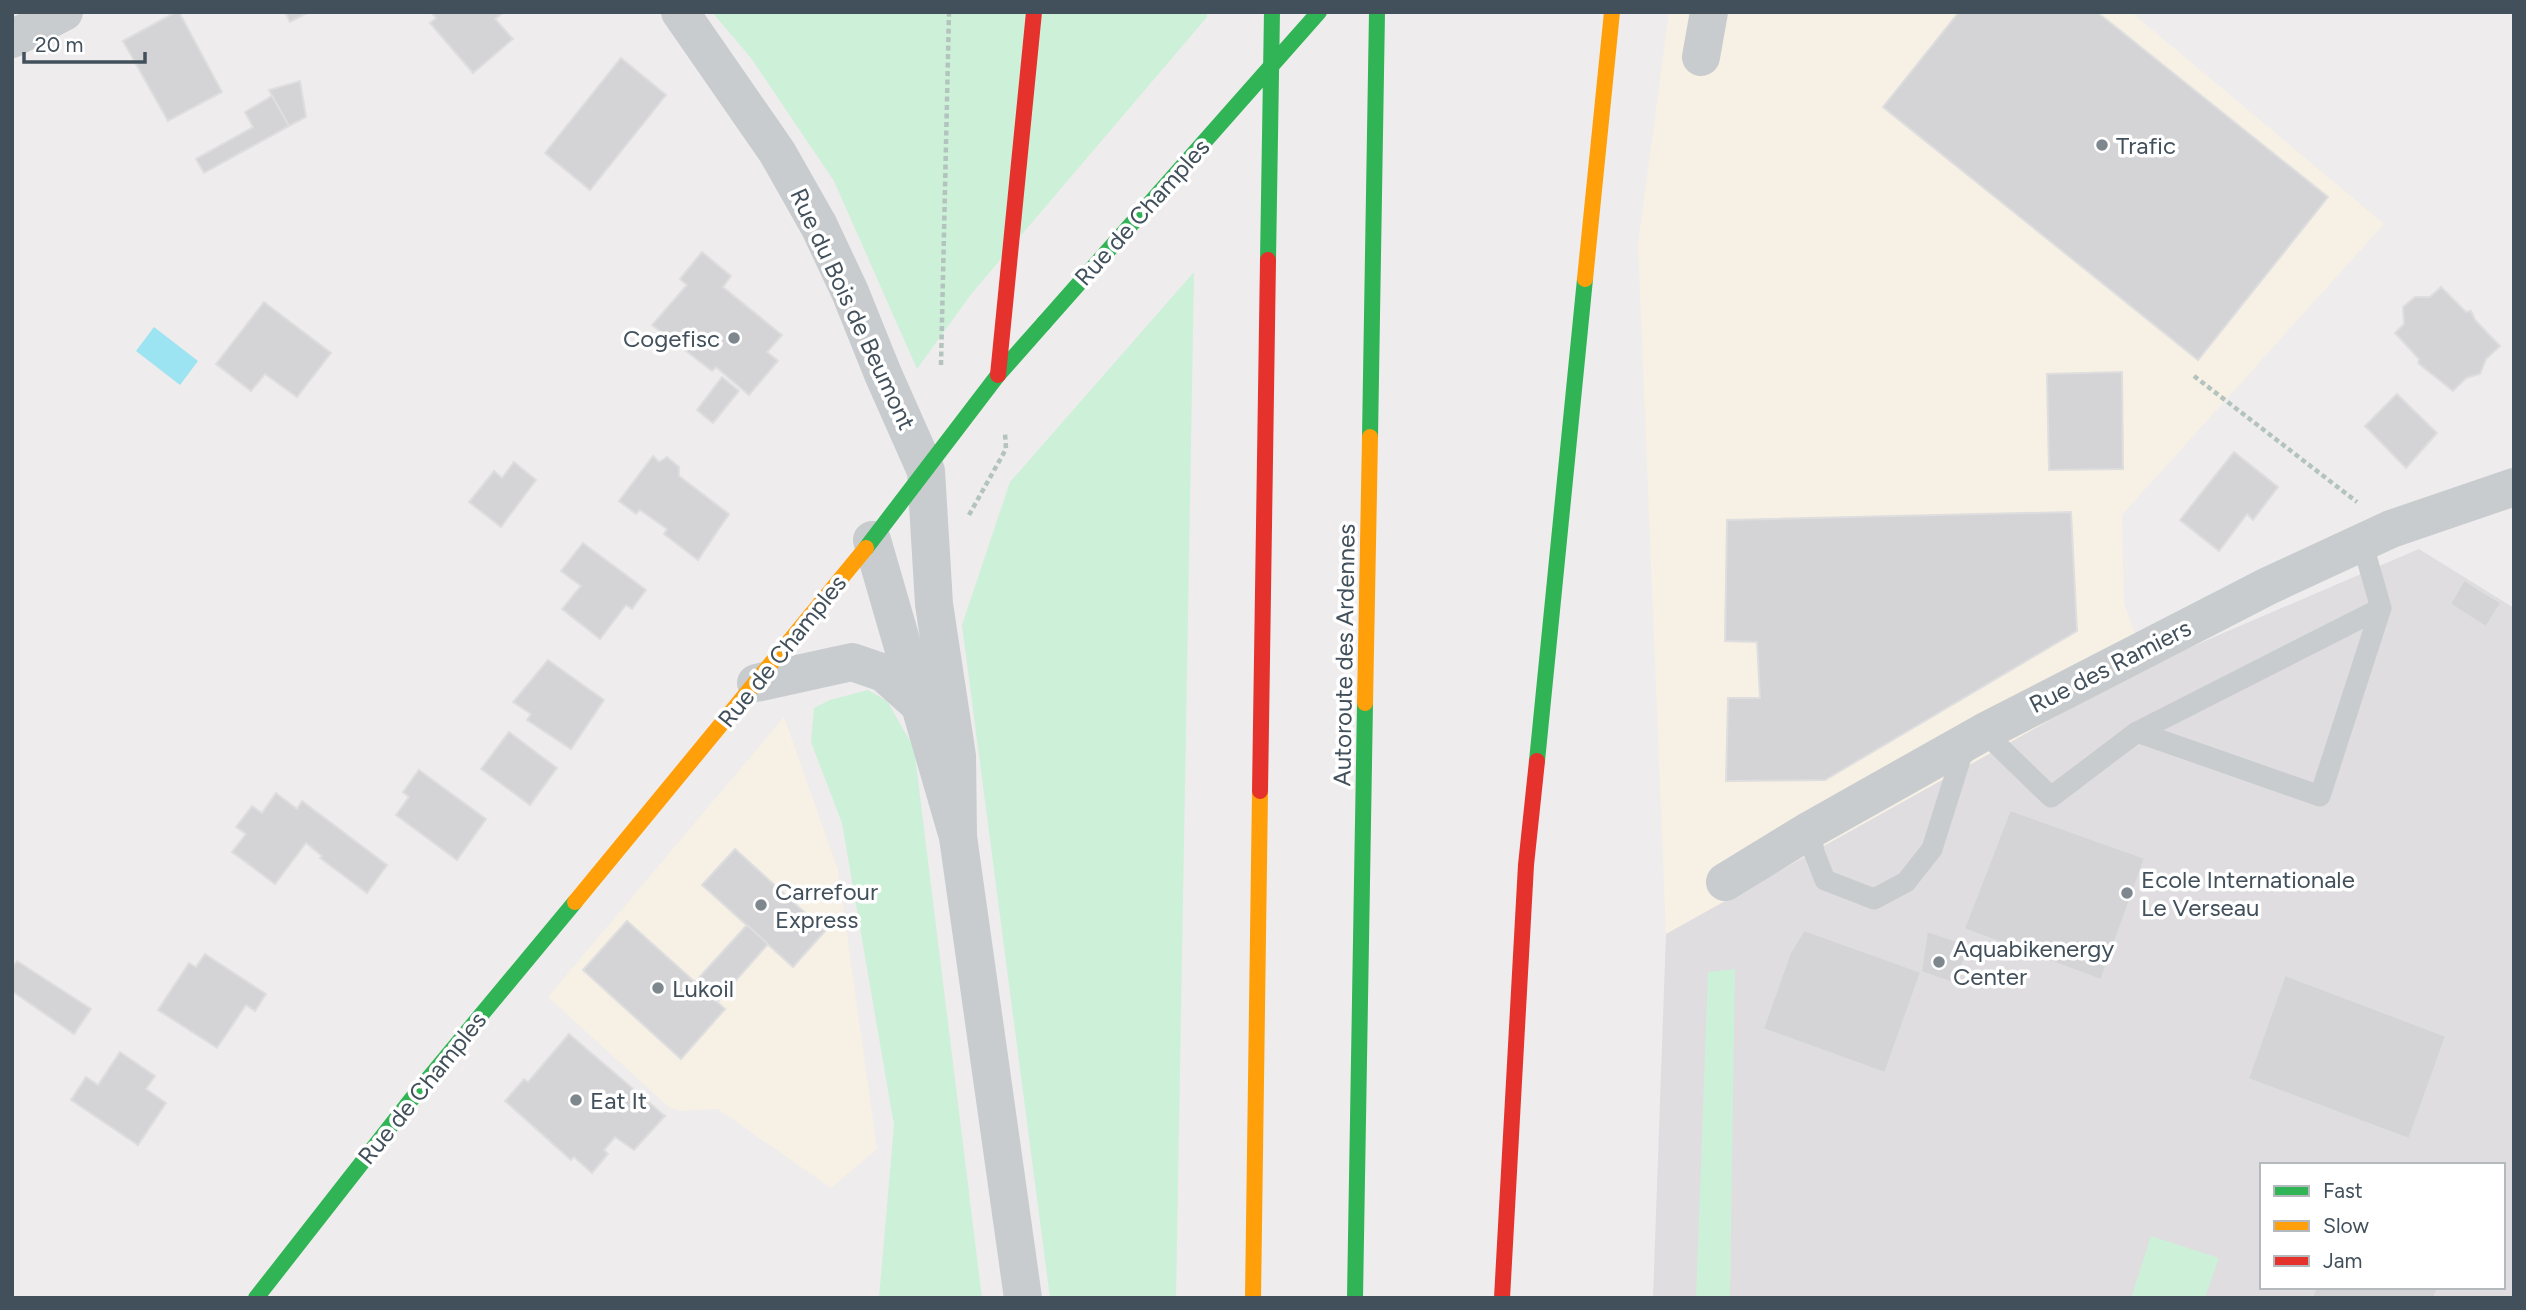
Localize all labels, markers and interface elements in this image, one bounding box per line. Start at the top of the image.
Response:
scale bar [24,21,145,65]
text: 20 m [35,32,83,57]
place label: Trafic [2116,131,2176,160]
street label: Rue de Champles [1068,133,1216,291]
marker: Trafic [2094,137,2110,153]
street label: Rue du Bois de Beumont [784,184,922,434]
place label: Cogefisc [623,324,720,353]
marker: Cogefisc [726,330,742,346]
street label: Autoroute des Ardennes [1327,523,1361,787]
street label: Rue de Champles [712,569,852,733]
street label: Rue des Ramiers [2024,613,2196,719]
place label: Ecole Internationale Le Verseau [2141,865,2355,922]
place label: Carrefour Express [775,877,878,934]
marker: Ecole Internationale Le Verseau [2119,885,2135,901]
marker: Carrefour Express [753,897,769,913]
place label: Aquabikenergy Center [1953,934,2114,991]
marker: Aquabikenergy Center [1931,954,1947,970]
place label: Lukoil [672,974,734,1003]
marker: Lukoil [650,980,666,996]
street label: Rue de Champles [352,1006,492,1170]
place label: Eat It [590,1086,647,1115]
marker: Eat It [568,1092,584,1108]
legend [2260,1163,2505,1289]
text: Fast [2323,1178,2363,1203]
text: Slow [2323,1213,2369,1238]
text: Jam [2323,1248,2362,1273]

